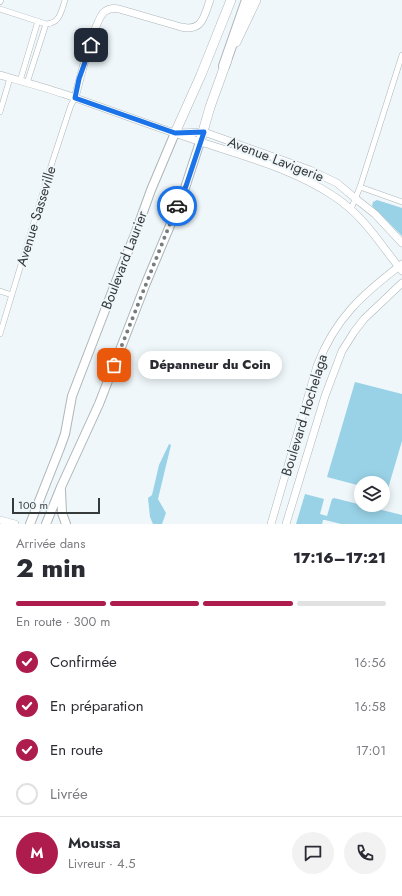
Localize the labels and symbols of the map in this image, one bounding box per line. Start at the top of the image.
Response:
pin [74,28,108,62]
street label: Avenue Lavigerie [225,131,327,187]
street label: Avenue Sasseville [11,163,61,269]
courier [157,186,197,226]
street label: Boulevard Laurier [96,208,152,312]
pin [97,348,131,382]
callout: Dépanneur du Coin [138,351,282,379]
street label: Boulevard Hochelaga [276,352,332,478]
scale bar [12,496,100,515]

